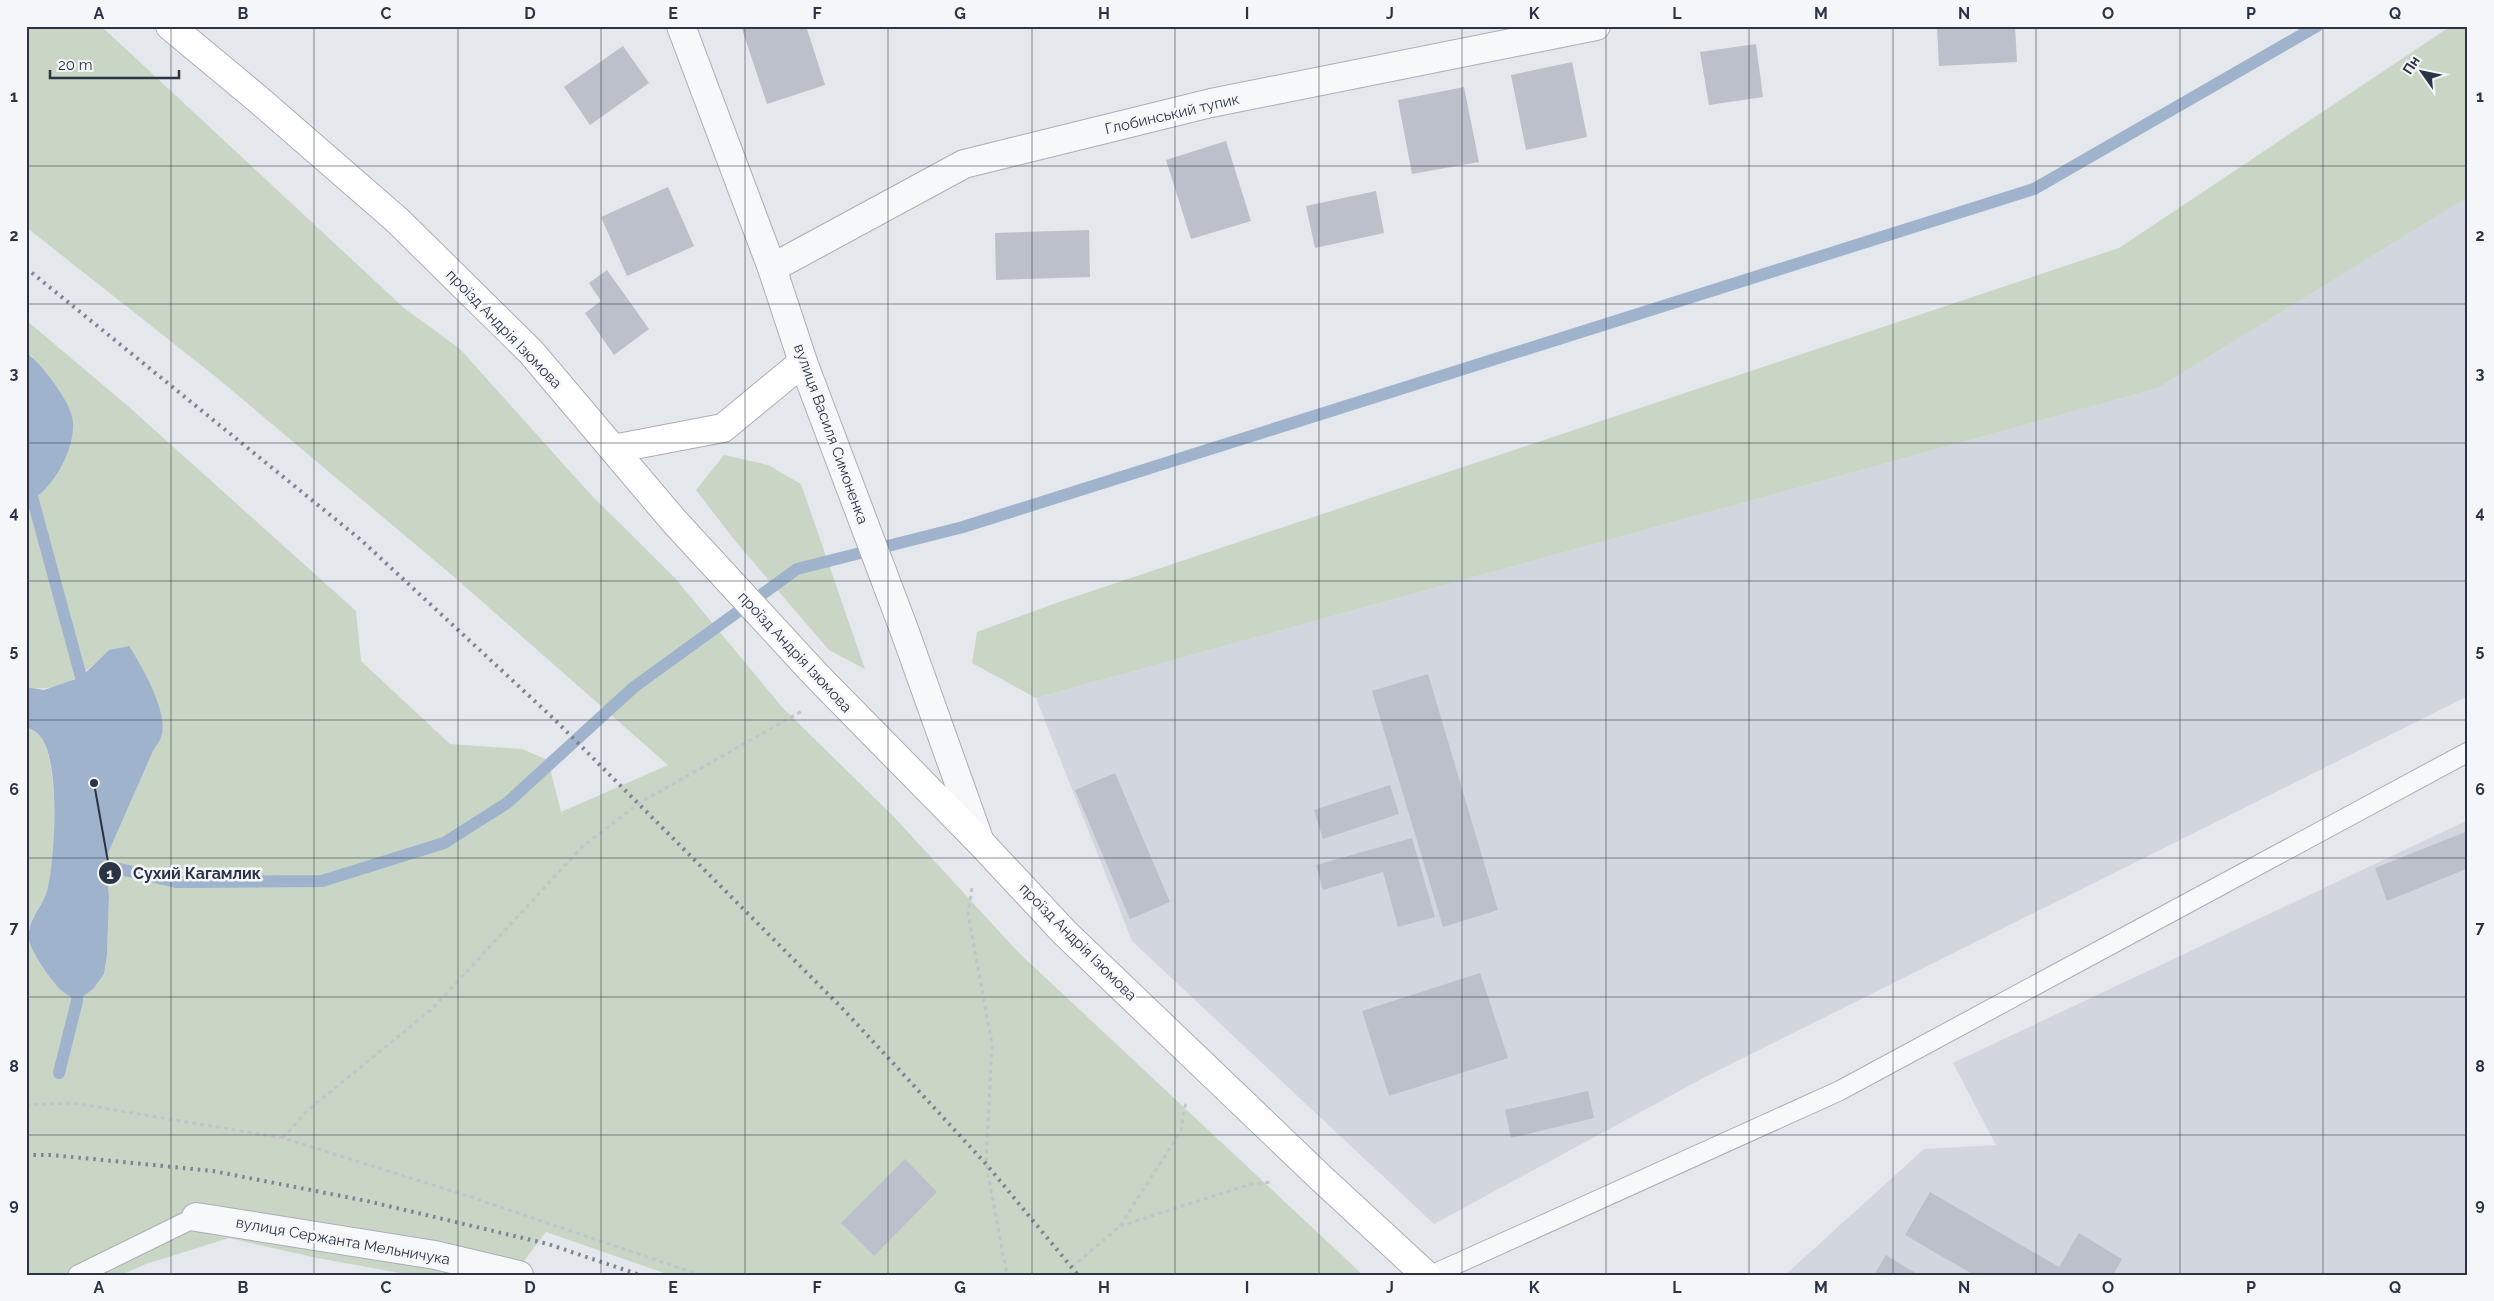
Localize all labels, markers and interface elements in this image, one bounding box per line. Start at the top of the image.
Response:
text: A [94,4,105,23]
text: B [238,4,249,23]
text: C [381,4,392,23]
text: D [524,4,536,23]
text: E [668,4,678,23]
text: F [812,4,822,23]
text: G [954,4,966,23]
text: H [1098,4,1110,23]
text: I [1245,4,1249,23]
text: J [1386,4,1394,23]
text: K [1529,4,1540,23]
text: L [1672,4,1682,23]
text: M [1814,4,1828,23]
text: N [1958,4,1970,23]
text: O [2102,4,2114,23]
text: P [2246,4,2256,23]
text: Q [2389,4,2401,23]
scale bar [50,48,179,80]
north arrow [2396,48,2446,98]
text: Пн [2399,53,2423,77]
text: 20 m [58,56,93,74]
text: 1 [10,87,18,106]
text: 1 [2476,87,2484,106]
street label: Глобинський тупик [1103,90,1241,138]
text: 2 [9,226,19,245]
text: 2 [2475,226,2485,245]
street label: проїзд Андрія Ізюмова [442,266,566,392]
street label: вулиця Василя Симоненка [790,342,872,526]
text: 3 [10,364,19,383]
text: 3 [2476,364,2485,383]
text: 4 [9,503,19,522]
text: 4 [2475,503,2485,522]
street label: проїзд Андрія Ізюмова [734,588,856,716]
text: 5 [10,641,19,660]
text: 5 [2476,641,2485,660]
text: 6 [9,780,19,799]
text: 6 [2475,780,2485,799]
callout: Сухий Кагамлик [98,858,271,889]
text: Сухий Кагамлик [133,864,261,883]
text: 1 [106,865,114,883]
street label: проїзд Андрія Ізюмова [1016,880,1140,1004]
text: 7 [10,918,19,937]
text: 7 [2476,918,2485,937]
text: 8 [9,1057,19,1076]
text: 8 [2475,1057,2485,1076]
text: 9 [9,1195,19,1214]
text: 9 [2475,1195,2485,1214]
street label: вулиця Сержанта Мельничука [234,1213,452,1269]
text: A [94,1278,105,1297]
text: B [238,1278,249,1297]
text: C [381,1278,392,1297]
text: D [524,1278,536,1297]
text: E [668,1278,678,1297]
text: F [812,1278,822,1297]
text: G [954,1278,966,1297]
text: H [1098,1278,1110,1297]
text: I [1245,1278,1249,1297]
text: J [1386,1278,1394,1297]
text: K [1529,1278,1540,1297]
text: L [1672,1278,1682,1297]
text: M [1814,1278,1828,1297]
text: N [1958,1278,1970,1297]
text: O [2102,1278,2114,1297]
text: P [2246,1278,2256,1297]
text: Q [2389,1278,2401,1297]

